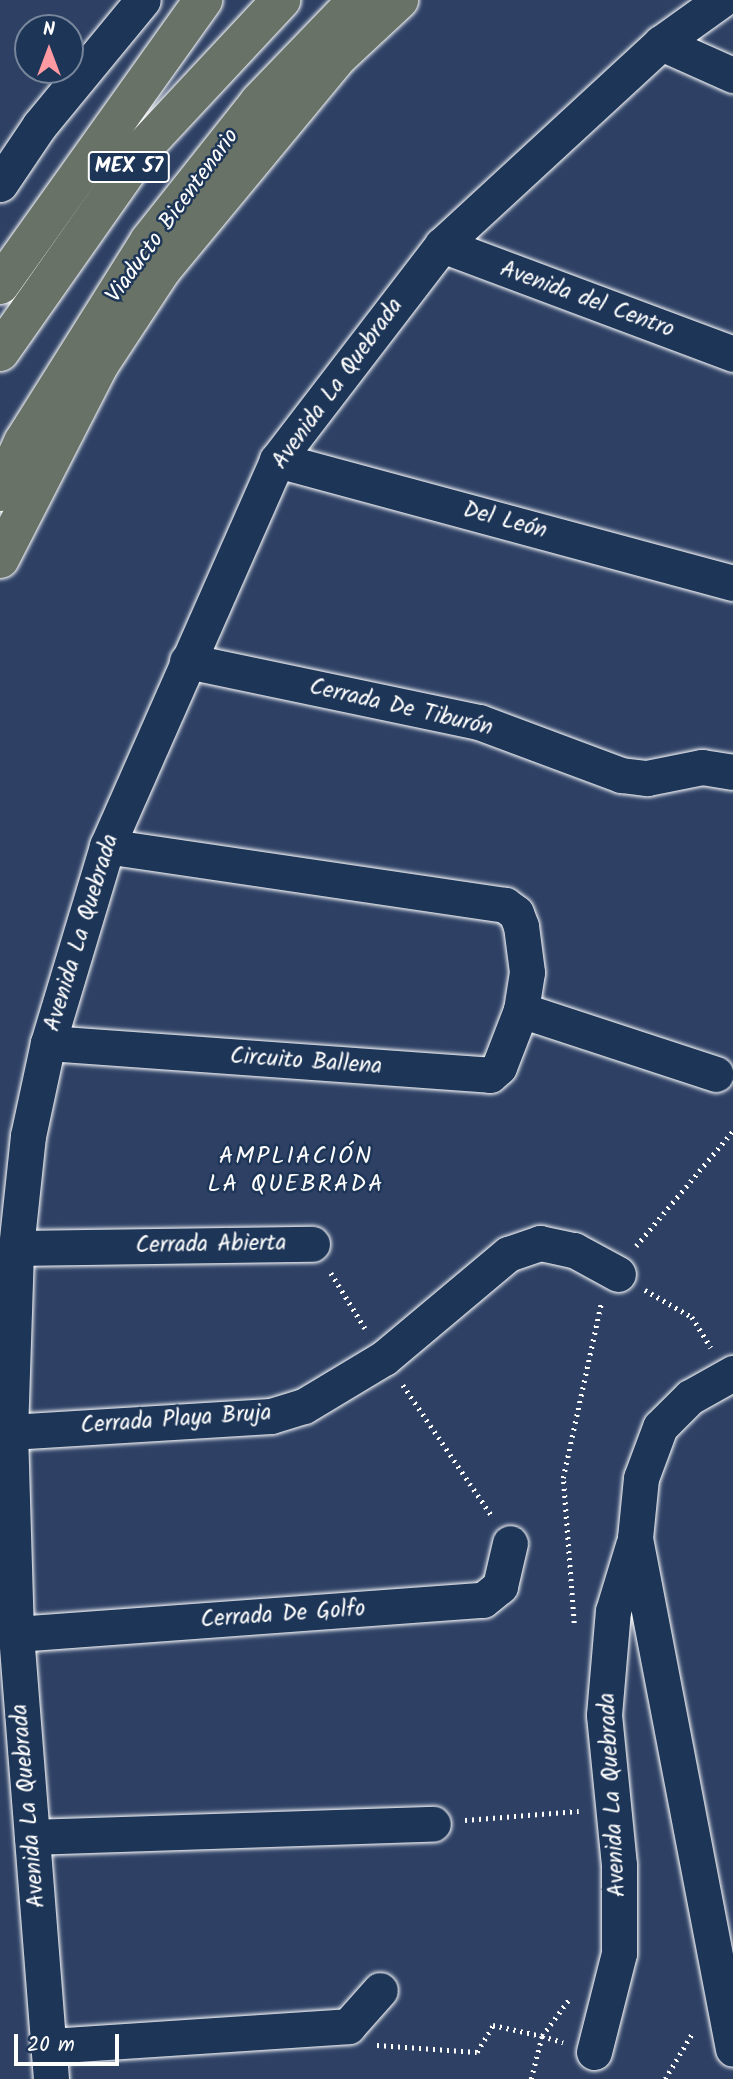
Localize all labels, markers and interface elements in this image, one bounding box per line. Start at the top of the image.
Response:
north arrow [14,14,84,84]
text: N [43,15,55,45]
street label: Viaducto Bicentenario [101,124,245,308]
road number: MEX 57 [87,150,171,184]
street label: Avenida del Centro [496,256,678,344]
street label: Avenida La Quebrada [267,293,409,475]
street label: Del León [460,497,550,545]
street label: Cerrada De Tiburón [307,673,495,743]
street label: Avenida La Quebrada [39,831,125,1035]
street label: Circuito Ballena [229,1043,383,1081]
district label: AMPLIACIÓN LA QUEBRADA [209,1143,383,1199]
street label: Cerrada Abierta [135,1230,287,1260]
street label: Cerrada Playa Bruja [80,1400,272,1440]
street label: Cerrada De Golfo [200,1595,366,1635]
street label: Avenida La Quebrada [594,1692,632,1898]
street label: Avenida La Quebrada [6,1703,52,1909]
scale bar [18,2020,122,2064]
text: 20 m [27,2029,75,2062]

